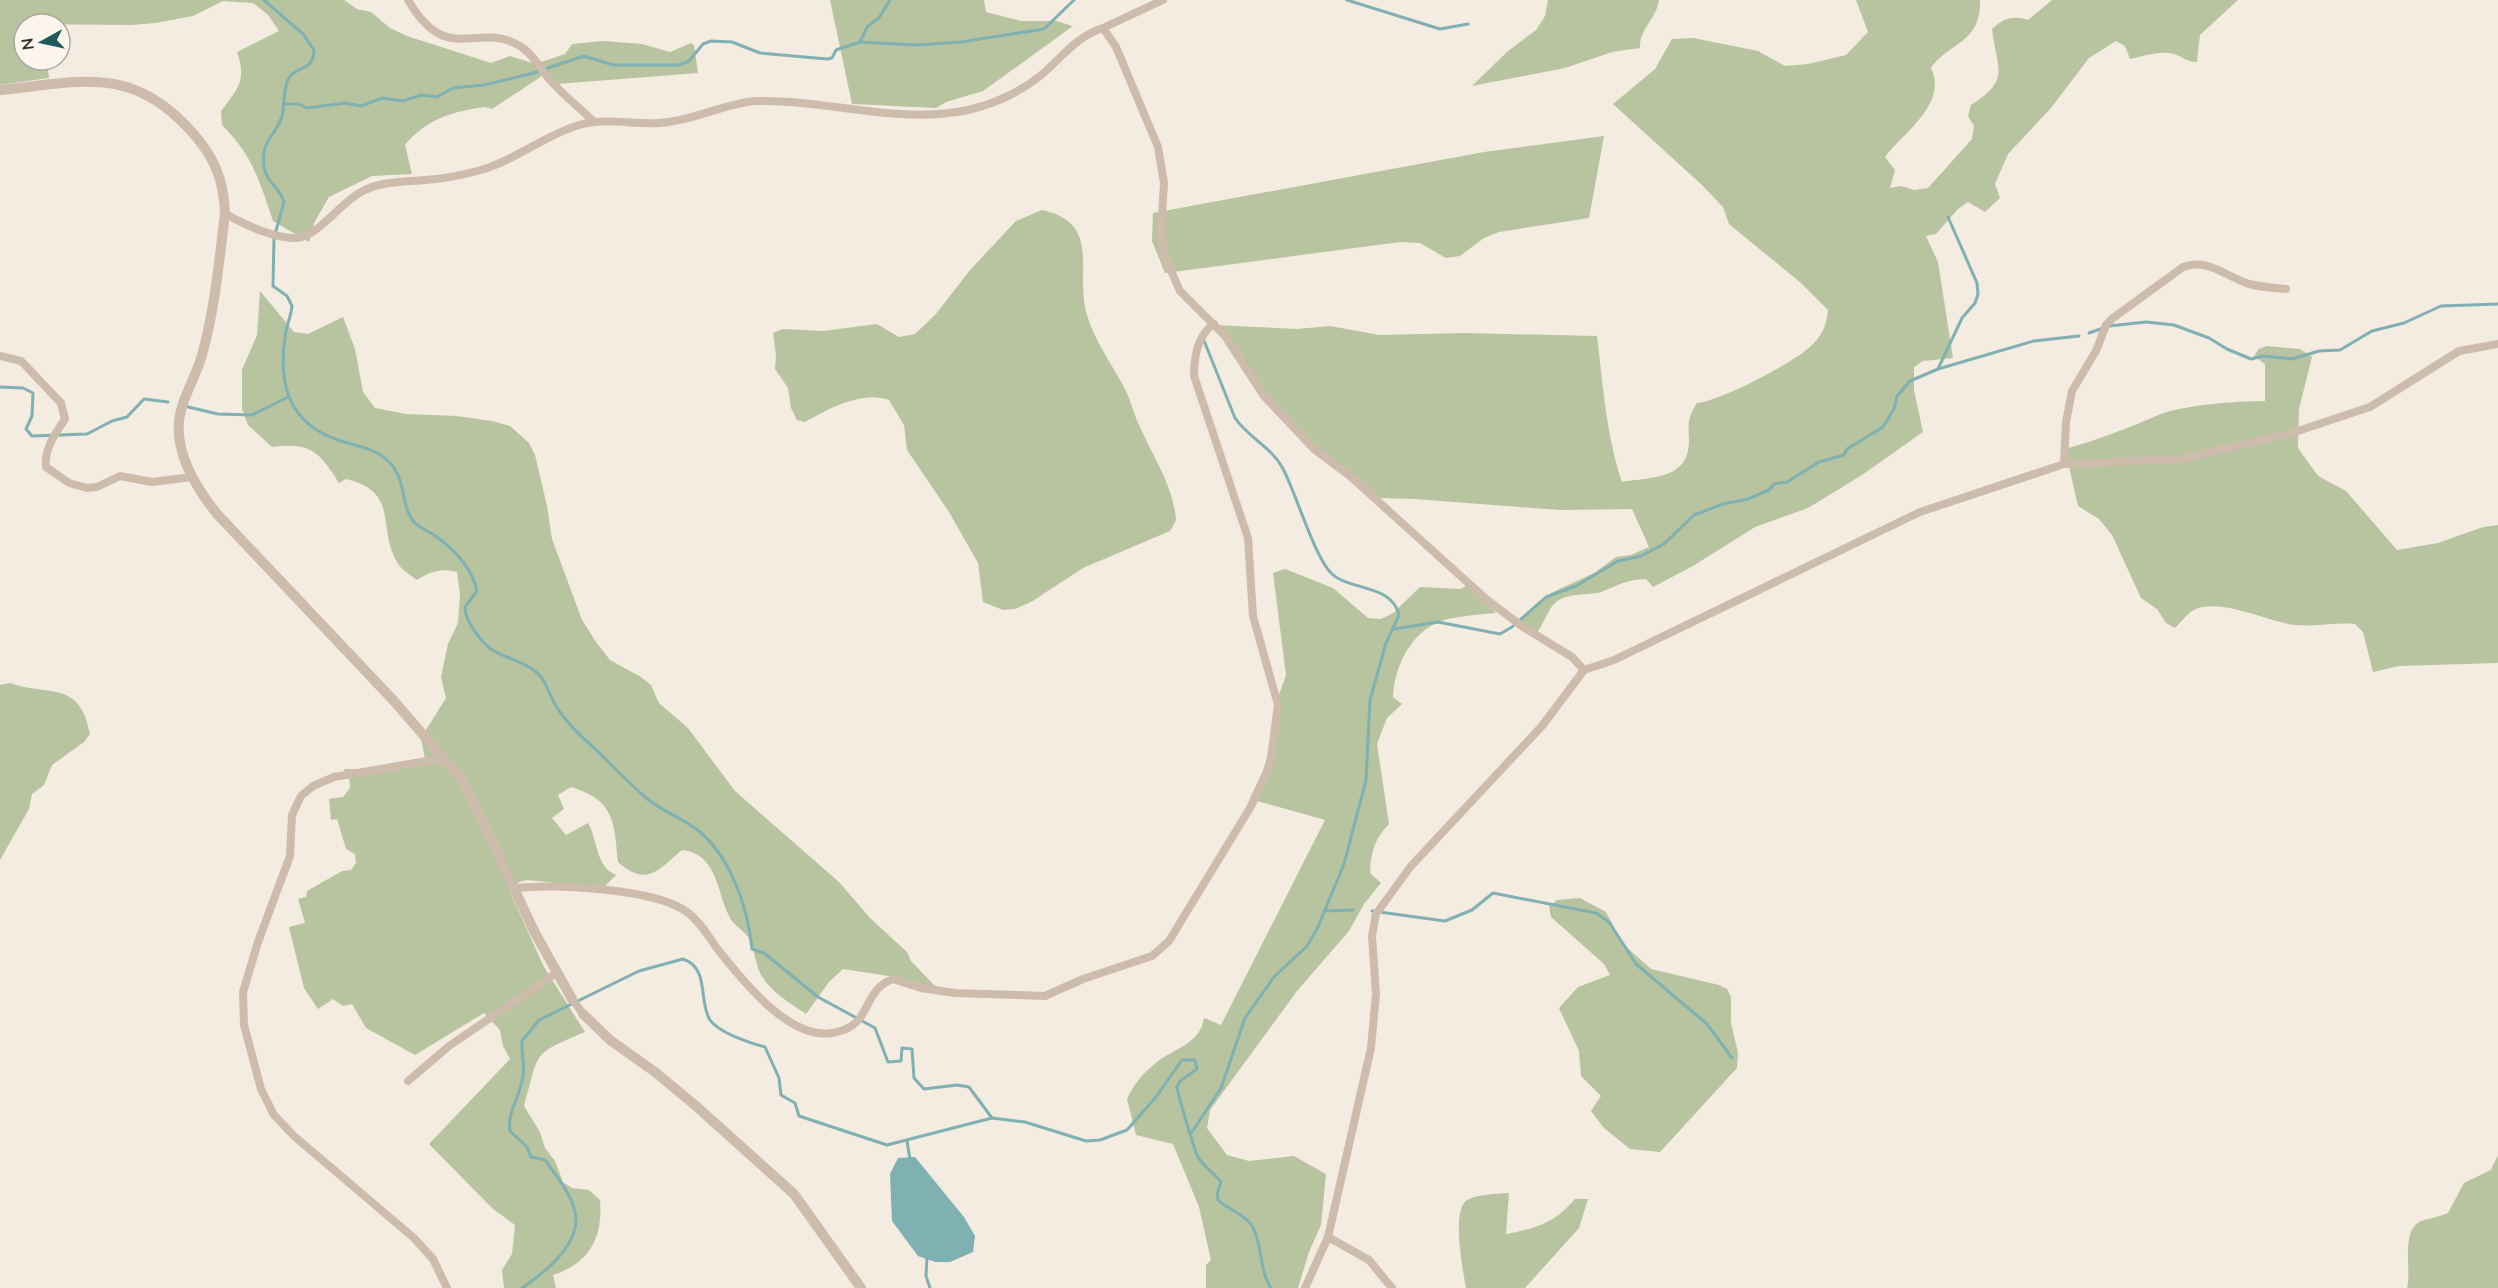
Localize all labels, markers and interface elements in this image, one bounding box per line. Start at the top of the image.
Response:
north arrow [12,12,72,72]
text: N [16,36,40,51]

